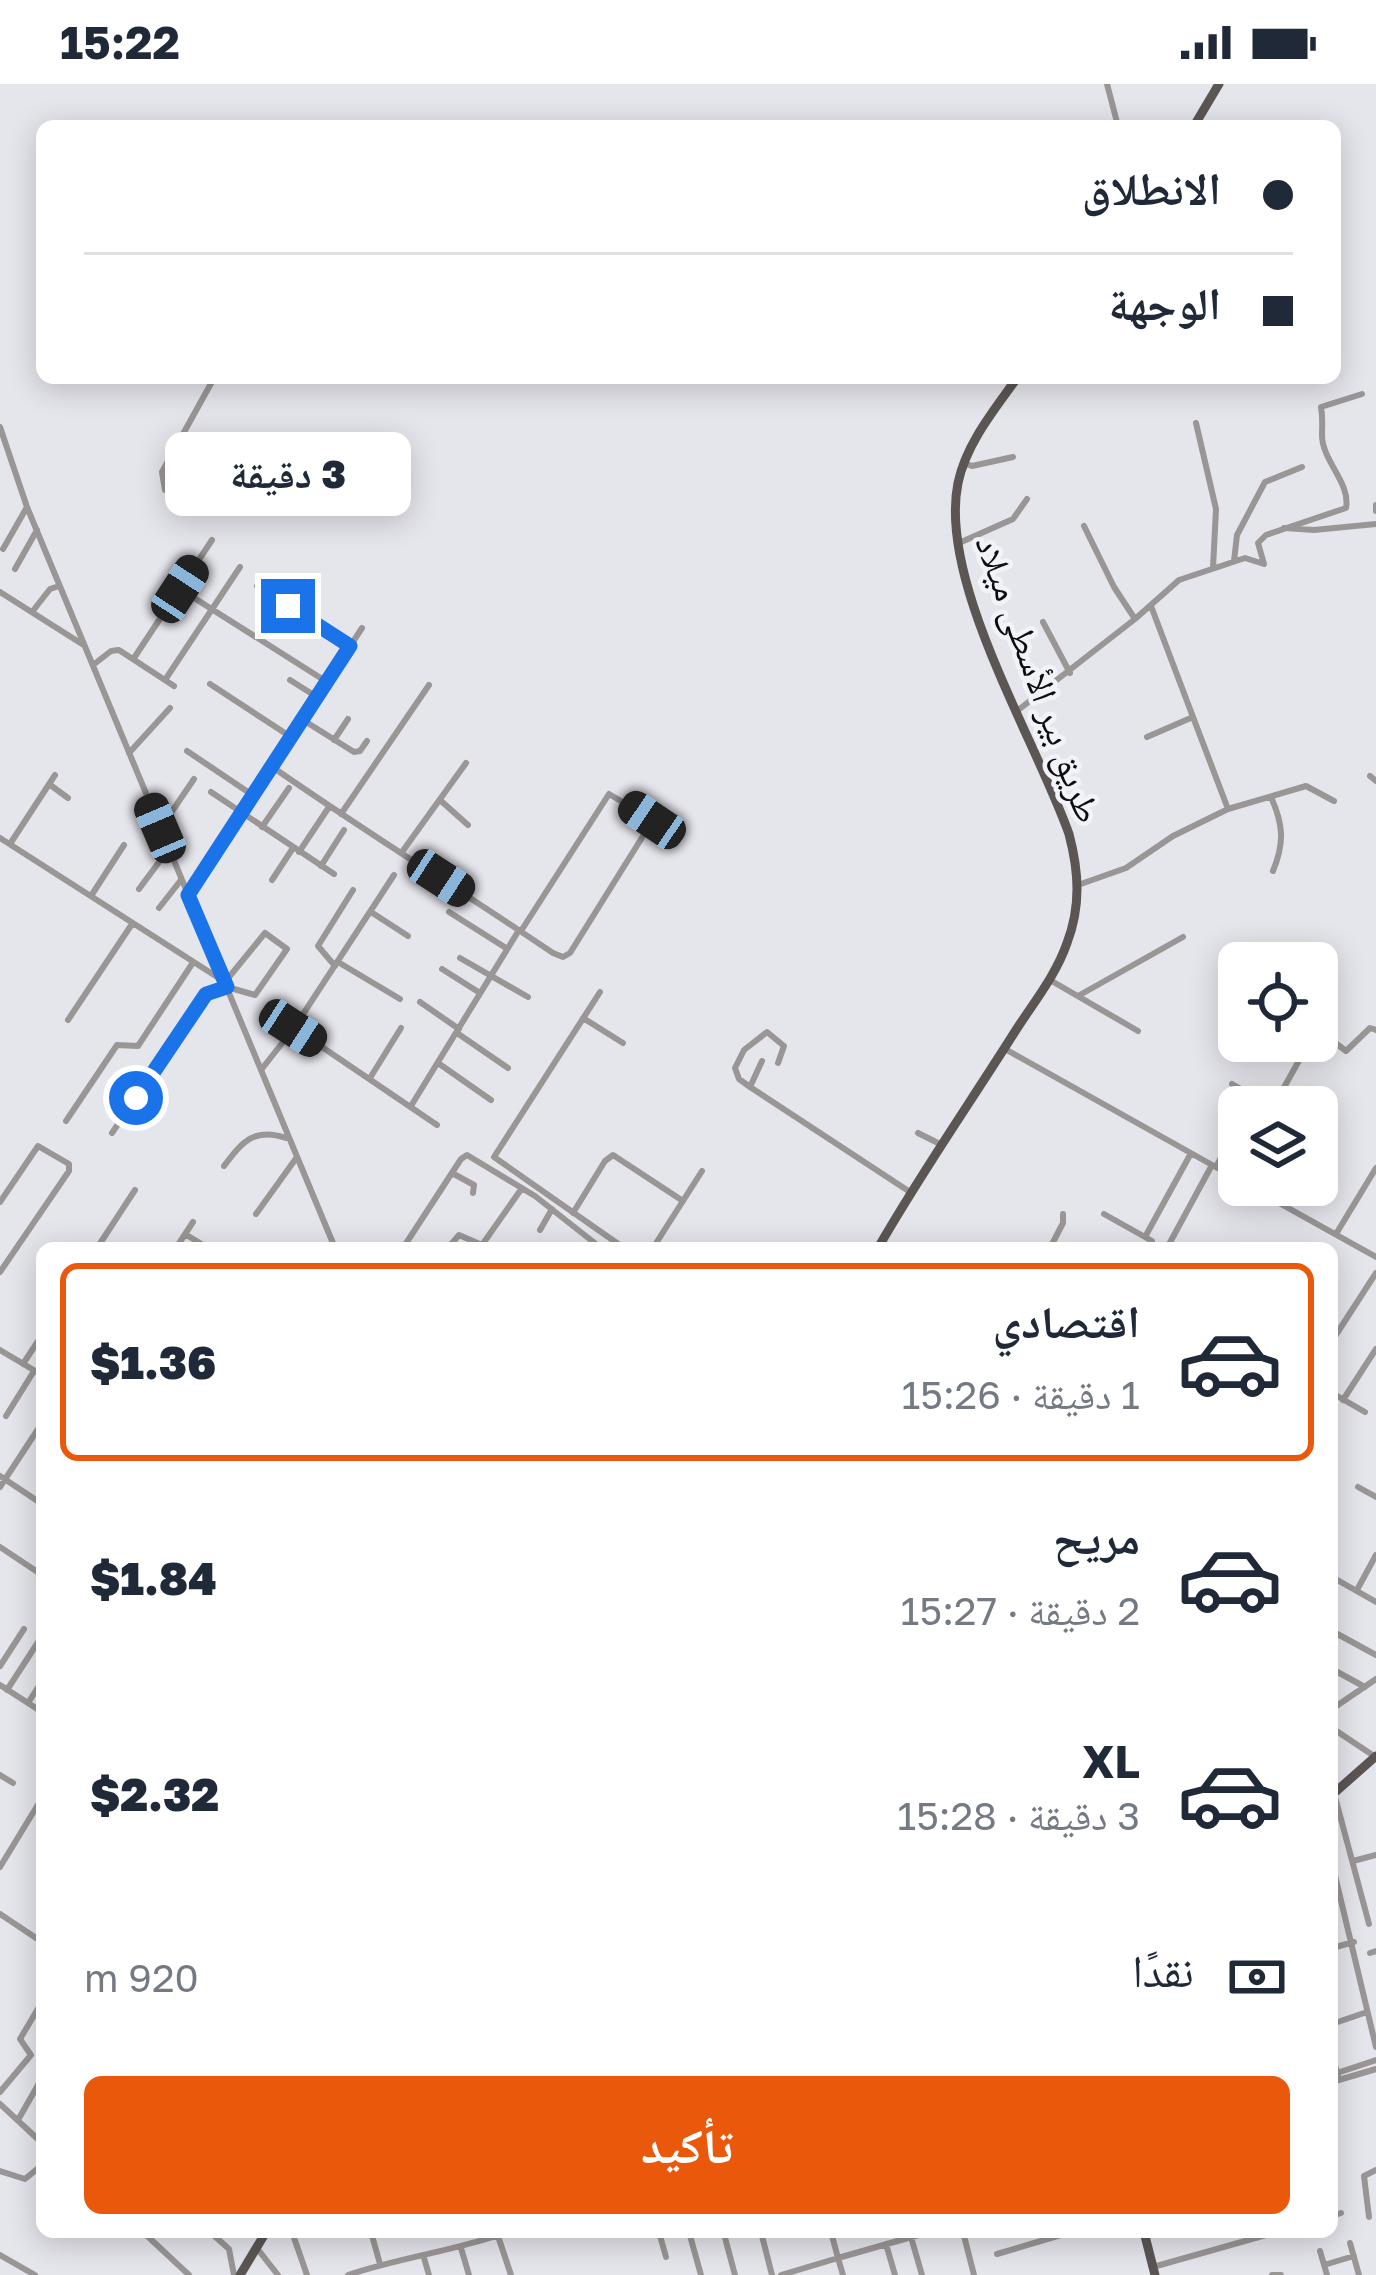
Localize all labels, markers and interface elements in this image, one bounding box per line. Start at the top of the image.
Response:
text: 15:22 [60,15,180,69]
text: الانطلاق [1082,161,1221,215]
text: الوجهة [1108,276,1221,330]
callout: 3 دقيقة [165,432,411,516]
text: 3 دقيقة [230,450,346,497]
street label: طريق بير الأسطى ميلاد [967,529,1111,829]
car [145,549,215,629]
route end [261,579,315,633]
car [612,785,692,855]
car [129,788,191,868]
car [401,843,481,913]
map controls [1218,942,1338,1206]
button: locate [1218,942,1338,1062]
car [253,993,333,1063]
route start [109,1071,163,1125]
button: layers [1218,1086,1338,1206]
text: اقتصادي [993,1294,1140,1348]
icon: car [1176,1308,1284,1416]
text: $1.36 [90,1335,216,1389]
text: 1 دقيقة · 15:26 [901,1371,1140,1418]
text: مريح [1053,1510,1140,1564]
icon: car [1176,1524,1284,1632]
text: $1.84 [90,1551,217,1605]
text: 2 دقيقة · 15:27 [901,1587,1140,1634]
text: XL [1082,1734,1140,1788]
icon: car [1176,1740,1284,1848]
text: $2.32 [90,1767,219,1821]
text: 3 دقيقة · 15:28 [897,1792,1140,1839]
text: نقدًا [1132,1943,1194,1997]
icon: cash [1224,1944,1290,2010]
text: 920 m [84,1954,199,2001]
button: تأكيد [84,2076,1290,2214]

